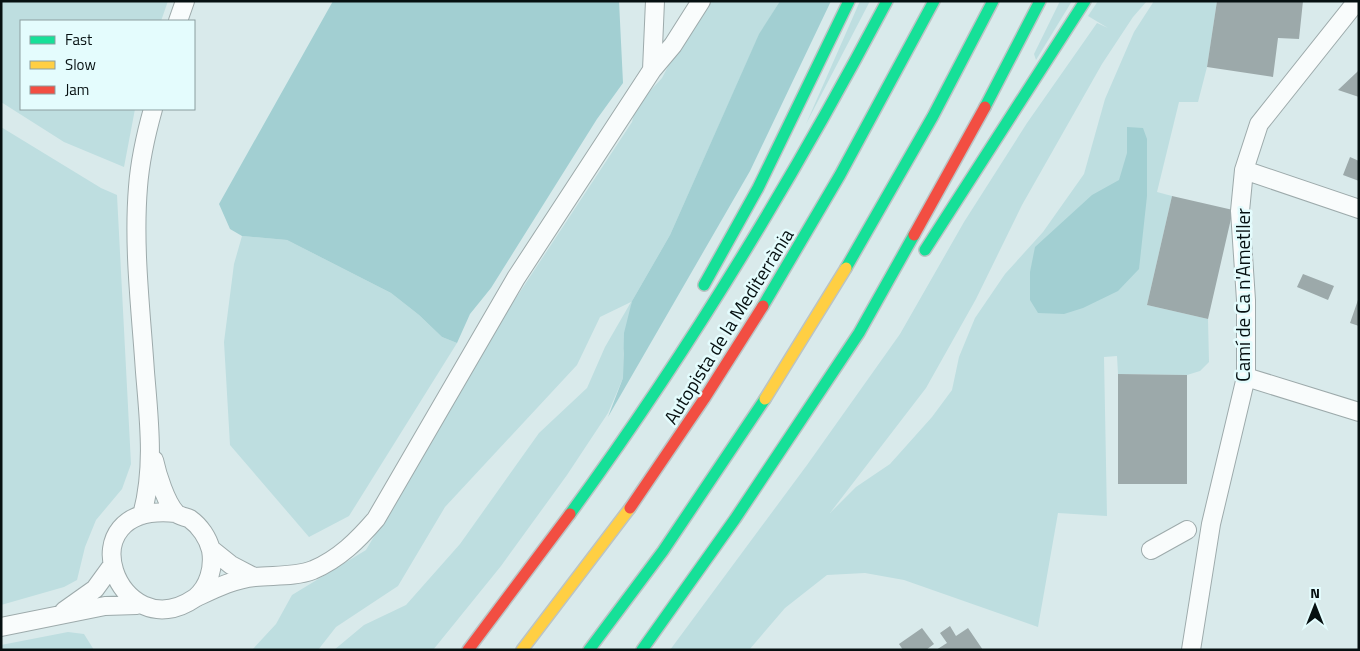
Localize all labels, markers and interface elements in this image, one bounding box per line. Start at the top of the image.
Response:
legend [20,20,195,110]
text: Fast [65,28,93,51]
text: Slow [65,53,96,76]
text: Jam [65,78,89,101]
street label: Camí de Ca n'Ametller [1228,208,1257,382]
street label: Autopista de la Mediterrània [656,222,800,429]
north arrow [1290,581,1340,631]
text: N [1310,582,1320,603]

